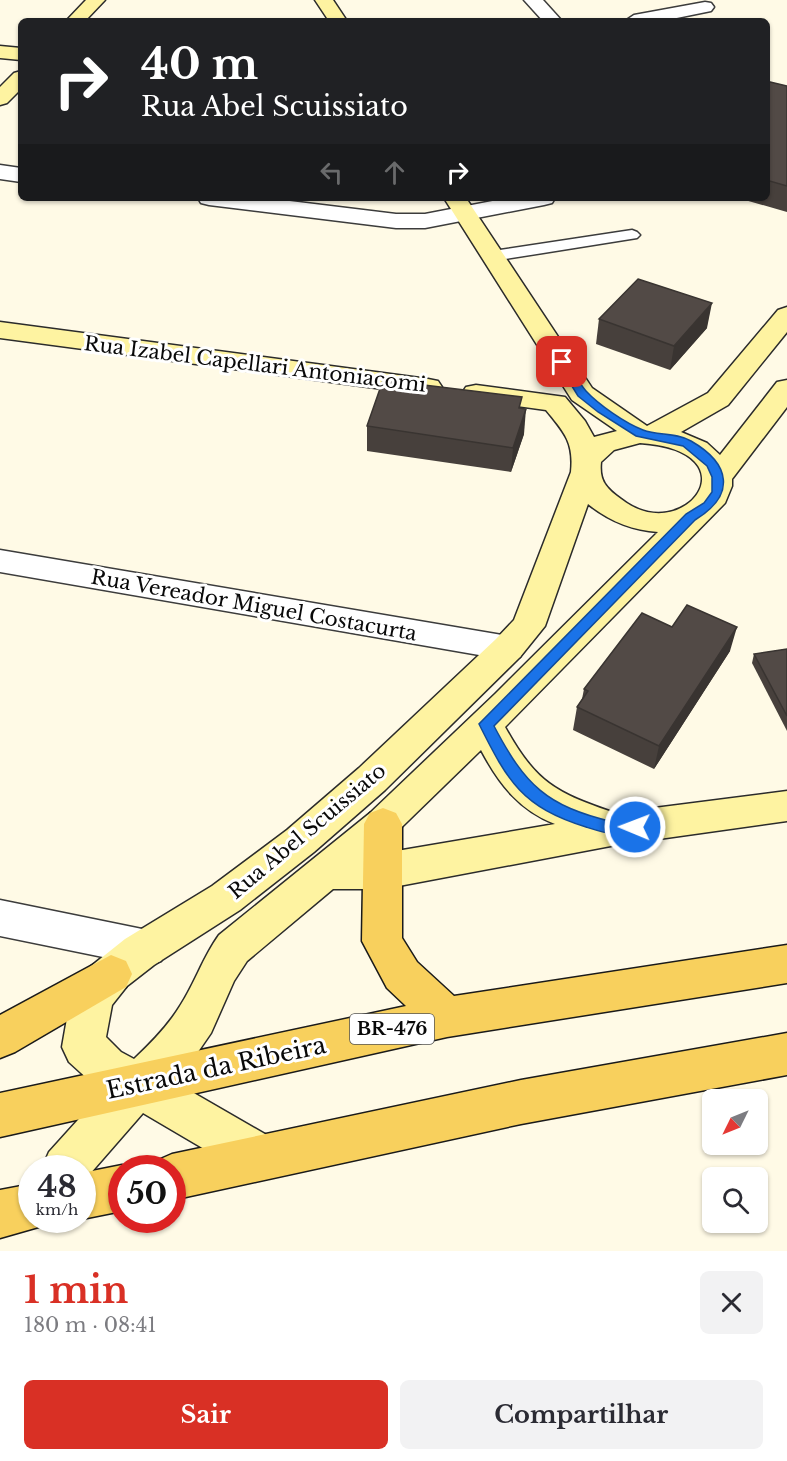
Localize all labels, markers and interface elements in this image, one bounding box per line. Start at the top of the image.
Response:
text: 40 m [141,38,258,90]
icon: right [42,42,120,120]
text: Rua Abel Scuissiato [141,90,408,123]
icon: left [315,156,348,189]
icon: ahead [378,156,411,189]
icon: right [441,156,474,189]
street label: Rua Izabel Capellari Antoniacomi [83,331,427,397]
pin [536,336,587,387]
icon: arrive [545,345,578,378]
street label: Rua Vereador Miguel Costacurta [89,564,420,646]
street label: Rua Abel Scuissiato [224,758,390,904]
position arrow [603,795,667,859]
road number: BR-476 [350,1014,434,1044]
street label: Estrada da Ribeira [103,1030,329,1105]
north arrow [702,1089,768,1155]
map controls [702,1089,768,1233]
speed limit sign: 50 [108,1155,186,1233]
button: search [702,1167,768,1233]
text: 48 [38,1168,76,1205]
text: km/h [36,1200,78,1219]
text: 1 min [24,1268,128,1313]
button: close [700,1271,763,1334]
text: 180 m · 08:41 [24,1313,156,1337]
button: Sair [24,1380,388,1449]
button: Compartilhar [400,1380,763,1449]

